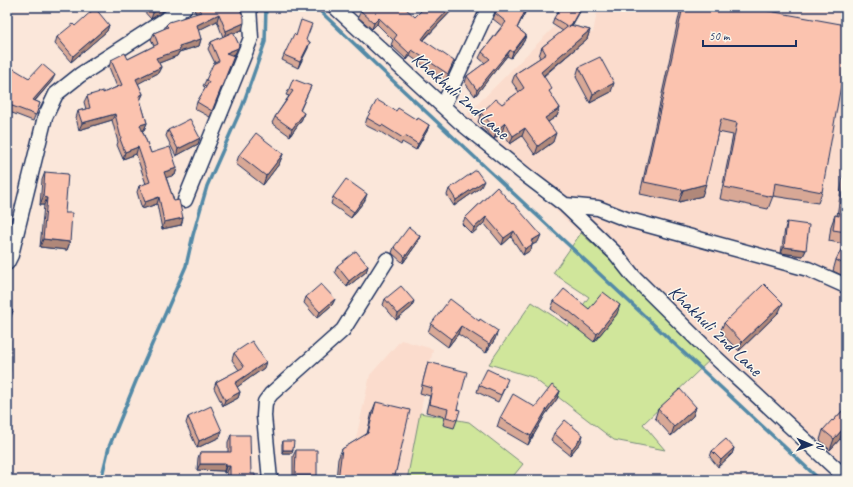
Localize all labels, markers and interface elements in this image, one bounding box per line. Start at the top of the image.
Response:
scale bar [703,22,796,48]
text: 50 m [709,28,731,44]
street label: Khakhuli 2nd Lane [407,47,515,146]
street label: Khakhuli 2nd Lane [663,280,768,383]
north arrow [791,425,831,465]
text: N [814,442,828,451]

